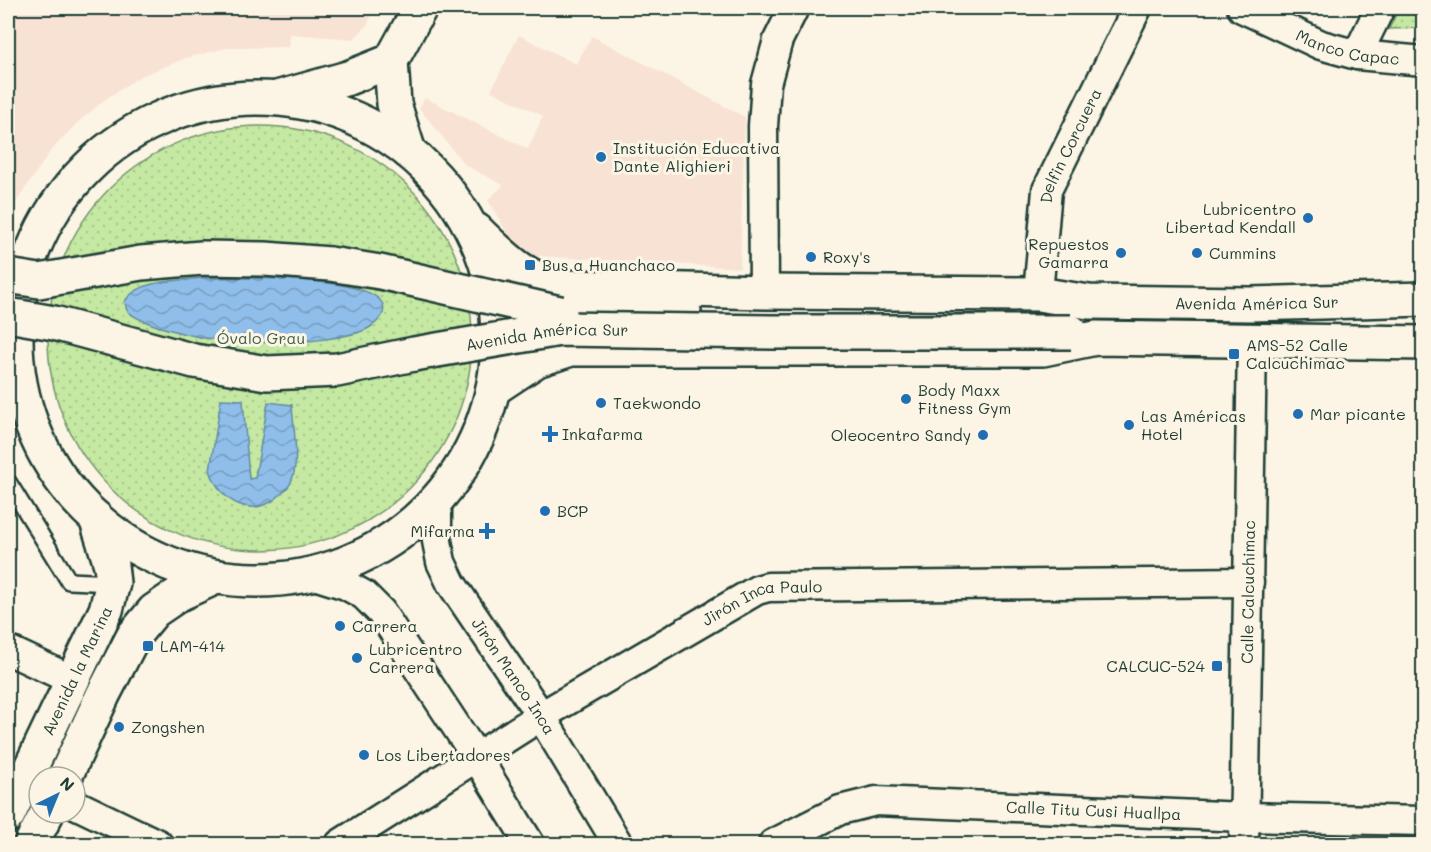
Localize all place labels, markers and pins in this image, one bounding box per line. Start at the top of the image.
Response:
place label: Institución Educativa Dante Alighieri [613,137,780,176]
marker: Institución Educativa Dante Alighieri [594,150,608,164]
place label: Lubricentro Libertad Kendall [1166,198,1296,237]
marker: Lubricentro Libertad Kendall [1301,211,1315,225]
place label: Repuestos Gamarra [1028,233,1109,272]
place label: Cummins [1209,242,1276,263]
place label: Roxy's [823,246,871,267]
marker: Repuestos Gamarra [1114,246,1128,260]
marker: Cummins [1190,246,1204,260]
marker: Roxy's [804,250,818,264]
place label: Bus a Huanchaco [542,254,675,275]
marker: Bus a Huanchaco [523,258,537,272]
place label: AMS-52 Calle Calcuchimac [1246,334,1348,373]
marker: AMS-52 Calle Calcuchimac [1227,347,1241,361]
place label: Body Maxx Fitness Gym [918,379,1011,418]
place label: Taekwondo [613,392,701,413]
marker: Body Maxx Fitness Gym [899,392,913,406]
marker: Taekwondo [594,396,608,410]
place label: Mar picante [1310,403,1406,424]
place label: Las Américas Hotel [1141,405,1246,444]
marker: Mar picante [1291,407,1305,421]
marker: Las Américas Hotel [1122,418,1136,432]
place label: Inkafarma [562,423,643,444]
place label: Oleocentro Sandy [831,424,971,445]
marker: Inkafarma [543,427,557,441]
marker: Oleocentro Sandy [976,428,990,442]
place label: BCP [557,500,588,521]
marker: BCP [538,504,552,518]
place label: Mifarma [410,520,475,541]
marker: Mifarma [480,524,494,538]
place label: Carrera [352,615,417,636]
marker: Carrera [333,619,347,633]
place label: LAM-414 [160,635,226,656]
place label: Lubricentro Carrera [369,638,462,677]
marker: LAM-414 [141,639,155,653]
marker: Lubricentro Carrera [350,651,364,665]
place label: CALCUC-524 [1106,655,1206,676]
marker: CALCUC-524 [1210,659,1224,673]
place label: Zongshen [131,716,205,737]
marker: Zongshen [112,720,126,734]
place label: Los Libertadores [376,744,511,765]
marker: Los Libertadores [357,748,371,762]

